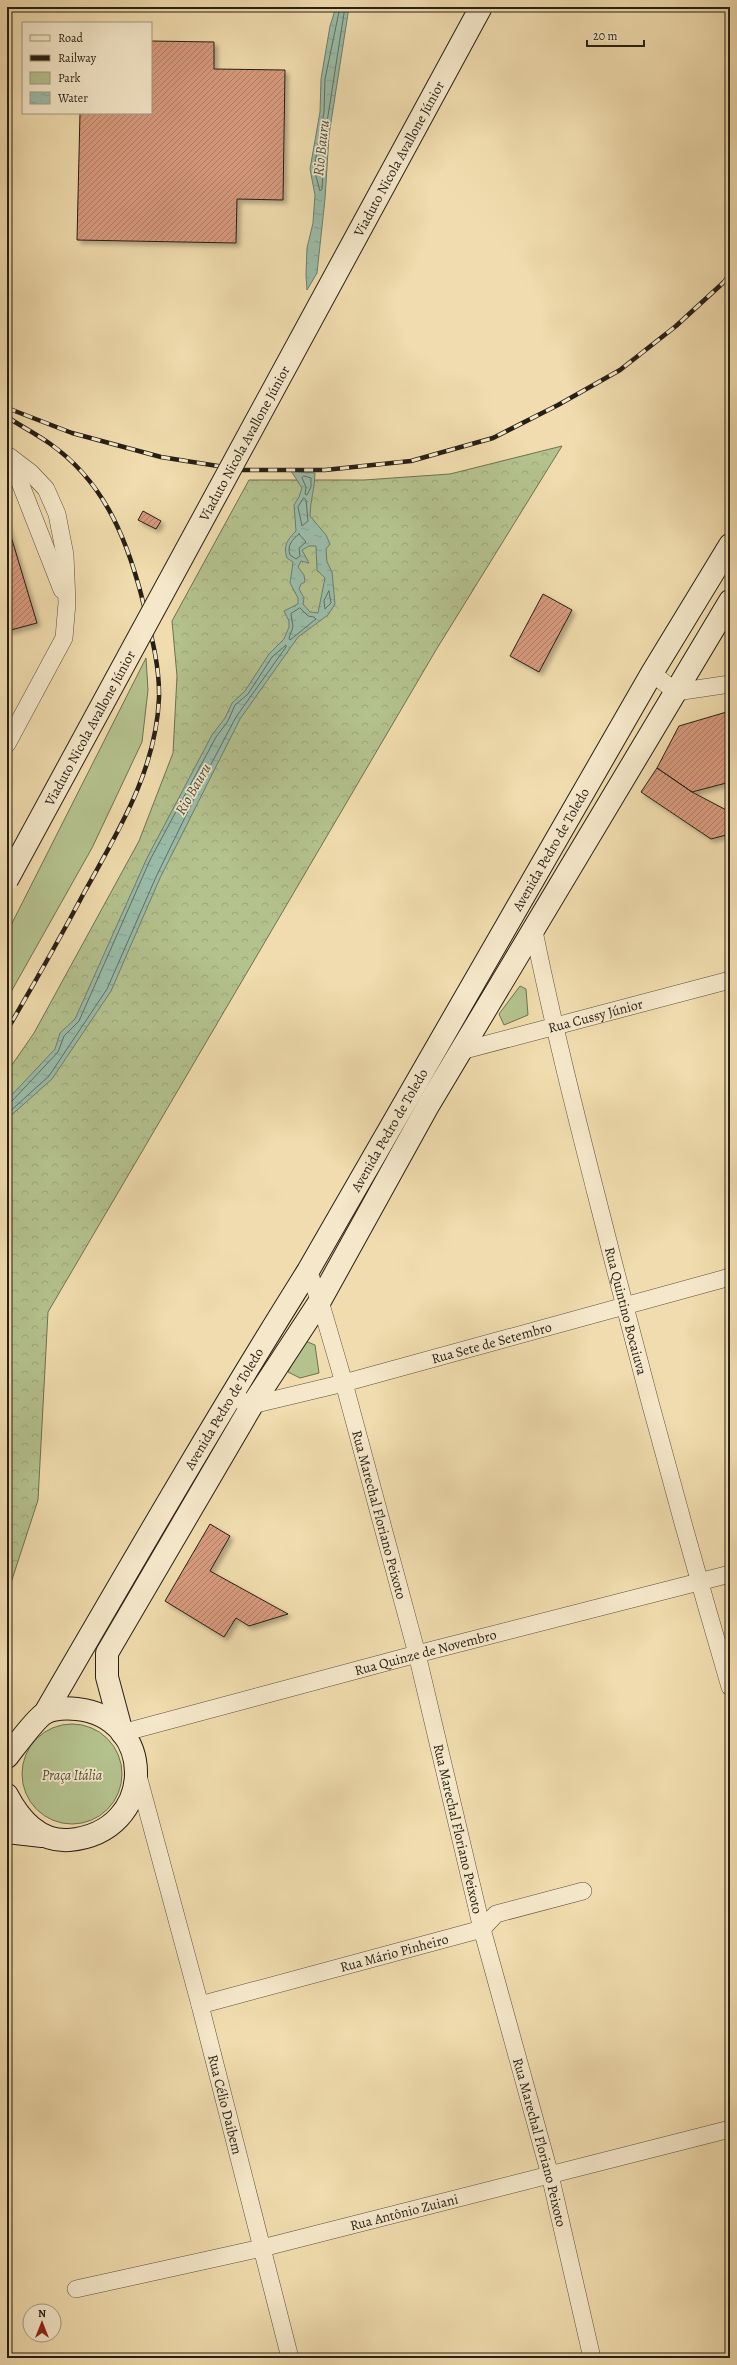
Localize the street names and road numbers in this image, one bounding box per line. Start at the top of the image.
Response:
street label: Viaduto Nicola Avallone Júnior [348,77,449,240]
street label: Viaduto Nicola Avallone Júnior [194,362,294,525]
street label: Viaduto Nicola Avallone Júnior [39,646,140,810]
street label: Avenida Pedro de Toledo [507,784,594,915]
street label: Rua Cussy Júnior [546,994,646,1037]
street label: Avenida Pedro de Toledo [346,1065,432,1196]
street label: Rua Quintino Bocaiuva [600,1245,652,1378]
street label: Rua Sete de Setembro [429,1317,554,1368]
street label: Avenida Pedro de Toledo [179,1344,268,1474]
street label: Rua Marechal Floriano Peixoto [348,1428,411,1601]
street label: Rua Quinze de Novembro [352,1625,498,1680]
street label: Rua Marechal Floriano Peixoto [429,1742,488,1916]
street label: Rua Mário Pinheiro [338,1929,450,1976]
street label: Rua Célio Daibem [204,2053,247,2157]
street label: Rua Marechal Floriano Peixoto [509,2056,571,2229]
street label: Rua Antônio Zuiani [348,2189,460,2235]

